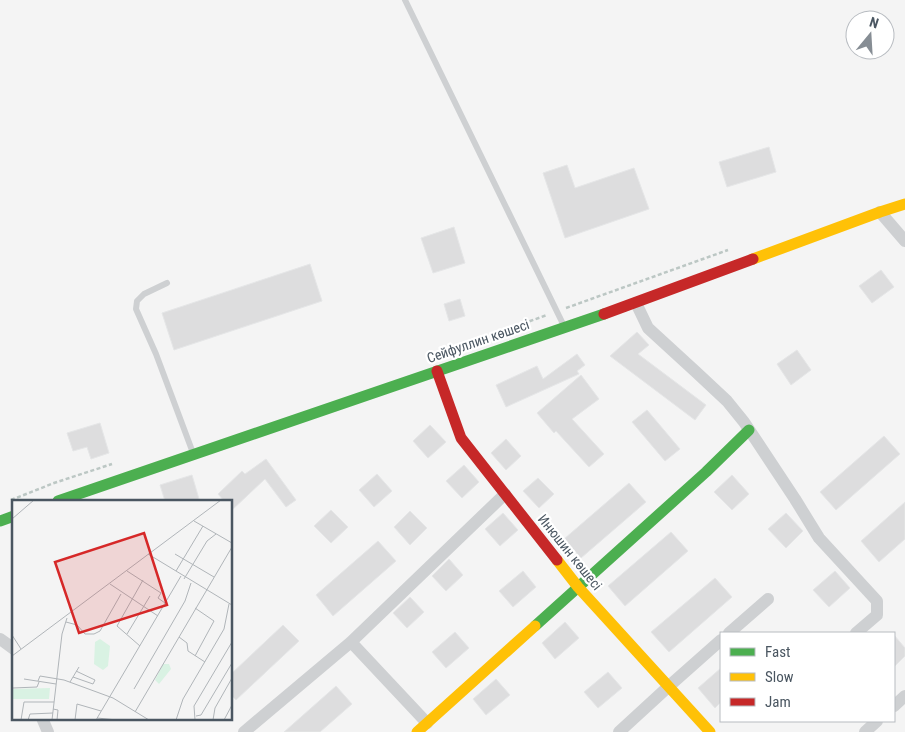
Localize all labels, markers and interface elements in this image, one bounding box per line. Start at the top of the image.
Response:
north arrow [845,10,895,60]
text: N [867,14,881,32]
street label: Сейфуллин көшесі [425,316,531,366]
inset map [12,500,232,720]
street label: Инюшин көшесі [535,511,605,593]
legend [720,632,895,722]
text: Fast [765,643,790,661]
text: Slow [765,668,794,686]
text: Jam [765,693,791,711]

